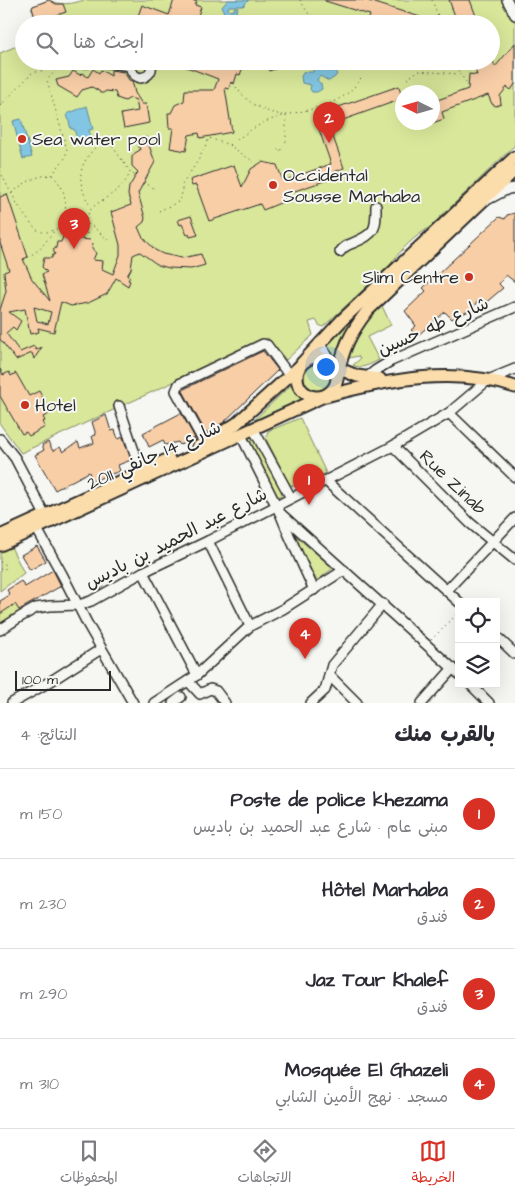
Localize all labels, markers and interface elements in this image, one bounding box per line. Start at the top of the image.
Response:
search box [15,15,500,70]
icon: search [33,29,61,57]
text: ابحث هنا [73,29,144,56]
north arrow [395,85,440,130]
pin: 2 [313,102,345,143]
place label: Sea water pool [32,127,161,152]
marker: Sea water pool [16,133,28,145]
place label: Occidental Sousse Marhaba [283,163,420,209]
marker: Occidental Sousse Marhaba [267,179,279,191]
pin: 3 [58,208,90,249]
place label: Slim Centre [362,265,459,290]
marker: Slim Centre [463,271,475,283]
street label: شارع طه حسين [374,291,493,362]
your location [313,354,339,380]
place label: Hotel [35,393,76,418]
marker: Hotel [19,399,31,411]
street label: شارع 14 جانفي 2011 [83,415,226,499]
street label: Rue Zinab [414,444,492,521]
pin: 1 [293,464,325,505]
street label: شارع عبد الحميد بن باديس [81,482,272,595]
map controls [455,598,500,688]
button: locate [455,598,500,643]
pin: 4 [289,618,321,659]
button: layers [455,643,500,688]
scale bar [15,668,111,691]
text: 100 m [22,670,58,690]
text: بالقرب منك [394,720,495,749]
text: النتائج: 4 [20,724,77,746]
text: Poste de police khezama [231,787,448,814]
text: 150 m [20,803,62,825]
text: 1 [478,803,480,825]
text: مبنى عام · شارع عبد الحميد بن باديس [193,816,448,838]
text: Hôtel Marhaba [322,877,448,904]
text: 230 m [20,893,66,915]
text: 2 [474,893,484,915]
text: فندق [417,906,448,928]
text: Jaz Tour Khalef [306,967,448,994]
text: 290 m [20,983,67,1005]
text: 3 [475,983,483,1005]
text: فندق [417,996,448,1018]
text: Mosquée El Ghazeli [285,1057,448,1084]
text: 310 m [20,1073,59,1095]
text: 4 [474,1073,484,1095]
text: مسجد · نهج الأمين الشابي [275,1086,448,1108]
tab: المحفوظات [60,1137,118,1190]
tab: الاتجاهات [237,1137,292,1190]
tab: الخريطة [411,1137,455,1190]

